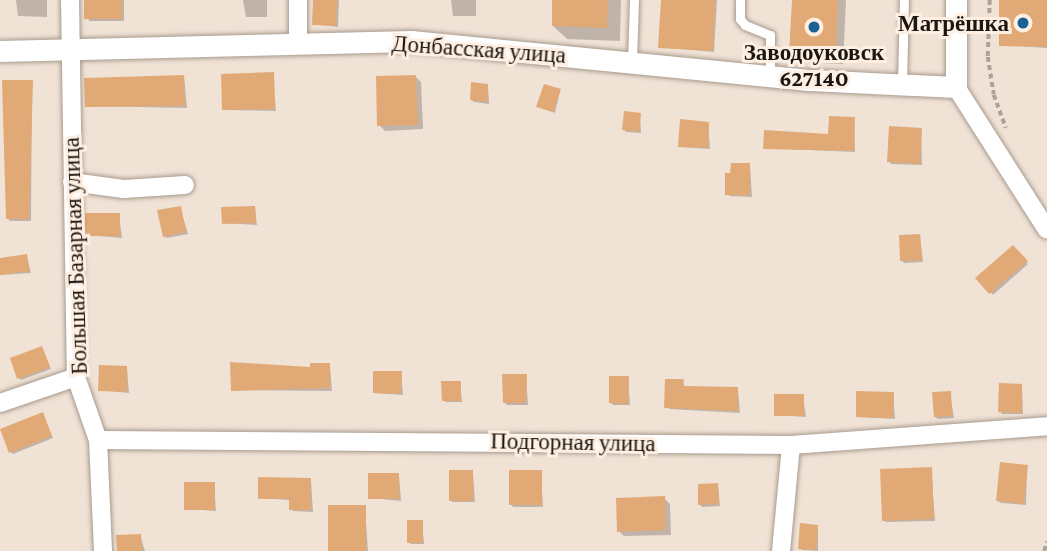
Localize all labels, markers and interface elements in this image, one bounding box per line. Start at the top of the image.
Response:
place label: Матрёшка [898,9,1009,37]
marker: Матрёшка [1015,15,1031,31]
marker: Заводоуковск 627140 [806,19,822,35]
street label: Донбасская улица [391,29,567,69]
place label: Заводоуковск 627140 [744,38,884,92]
street label: Большая Базарная улица [57,137,93,375]
street label: Подгорная улица [490,427,656,457]

